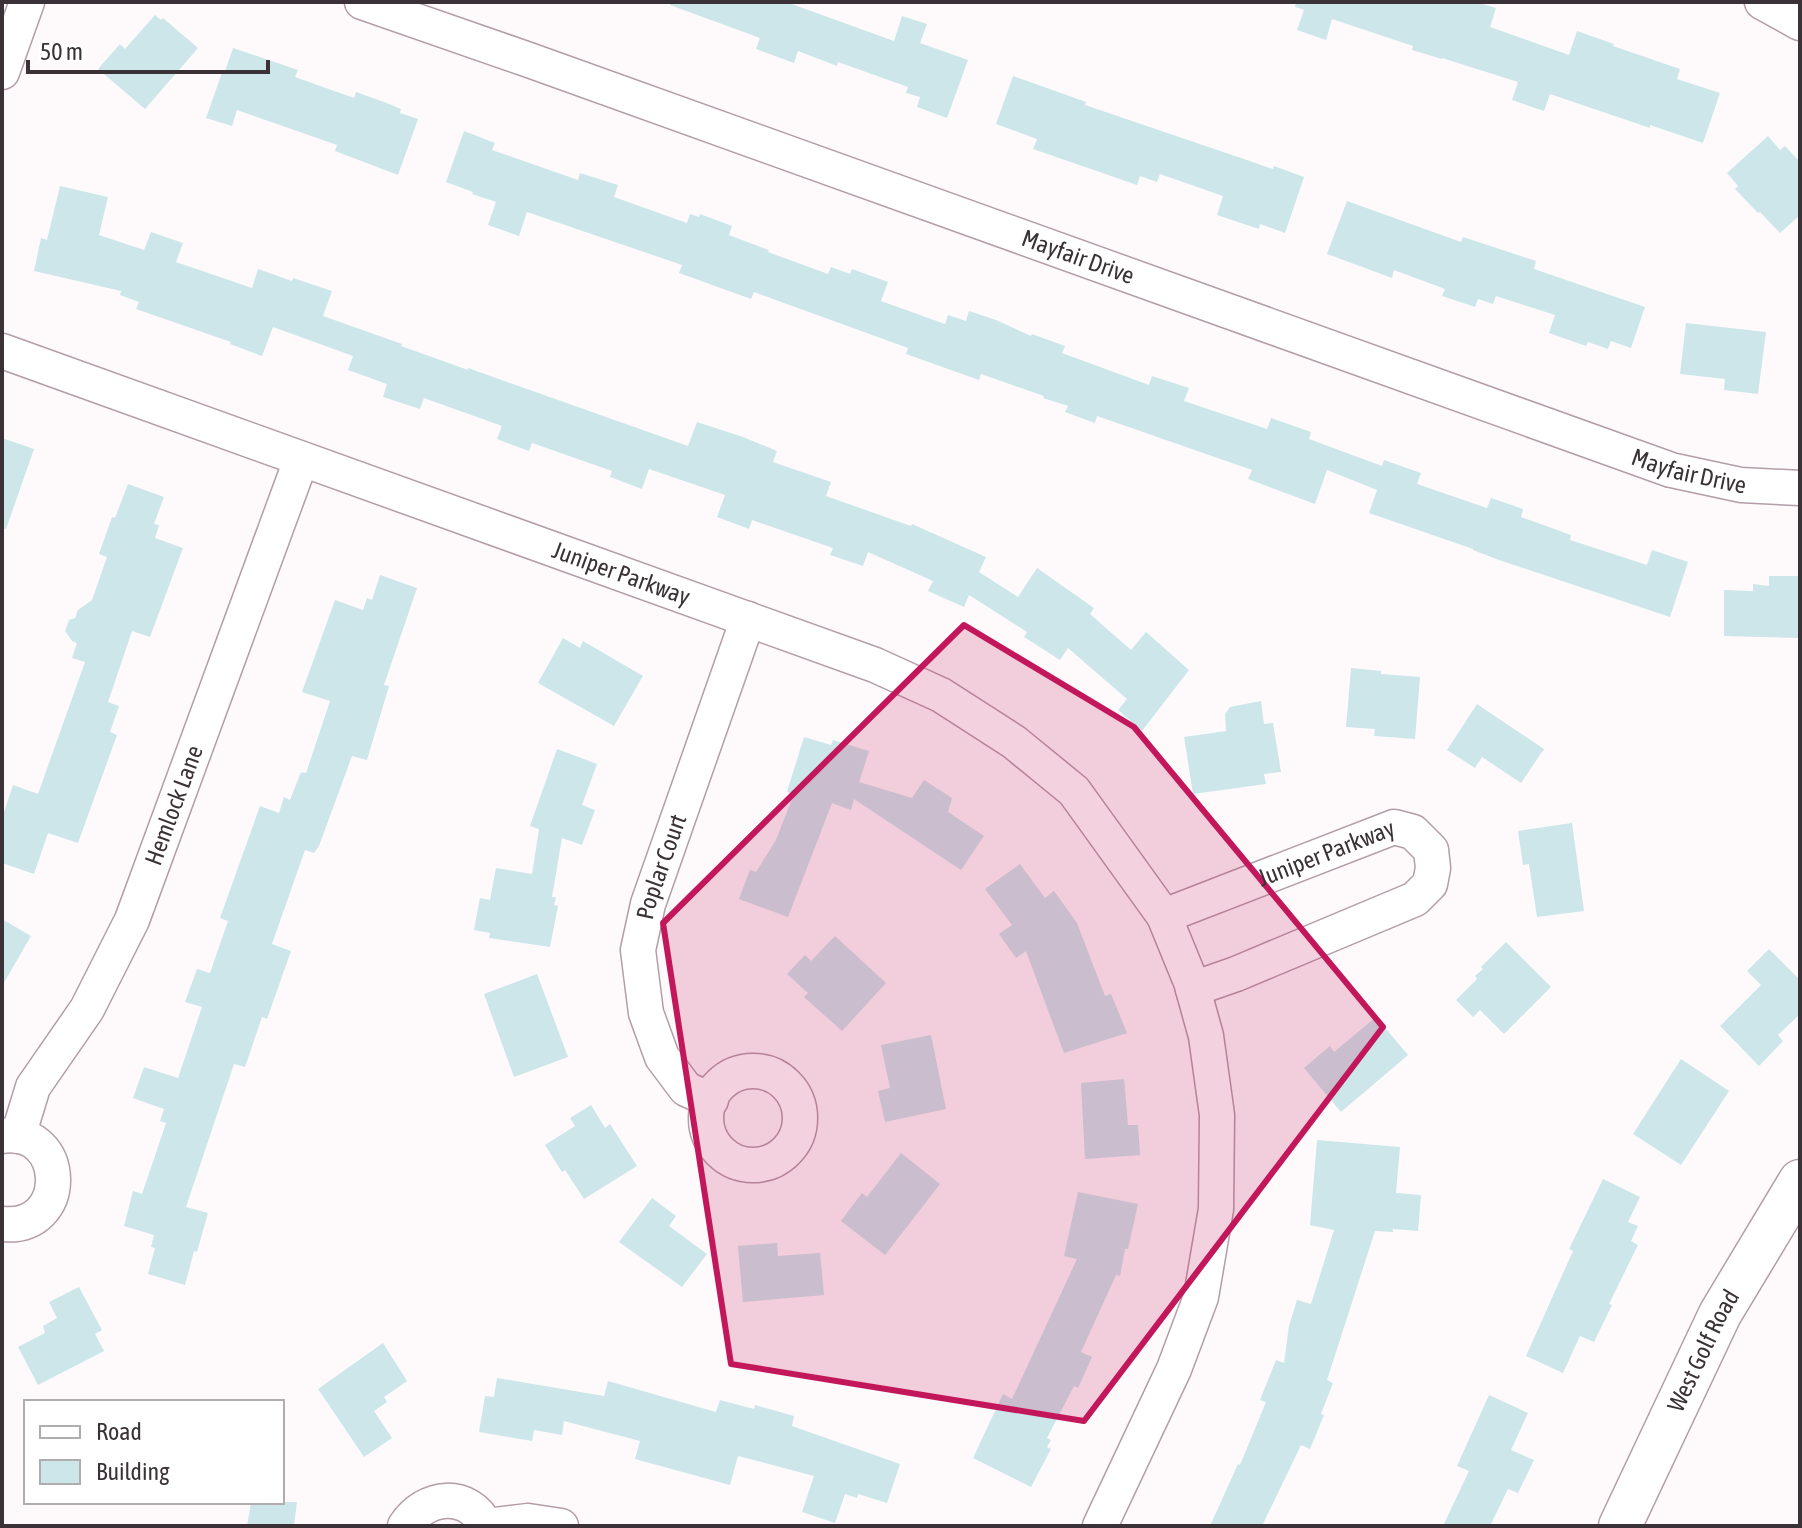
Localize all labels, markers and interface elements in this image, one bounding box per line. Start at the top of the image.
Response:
scale bar [28,24,268,74]
text: 50 m [40,38,83,65]
street label: Mayfair Drive [1018,224,1138,289]
street label: Mayfair Drive [1628,443,1749,499]
street label: Juniper Parkway [549,536,694,610]
street label: Hemlock Lane [139,742,208,869]
street label: Poplar Court [631,811,691,922]
street label: Juniper Parkway [1254,814,1398,891]
street label: West Golf Road [1662,1285,1744,1416]
legend [24,1400,284,1504]
text: Road [96,1418,142,1445]
text: Building [96,1458,170,1485]

